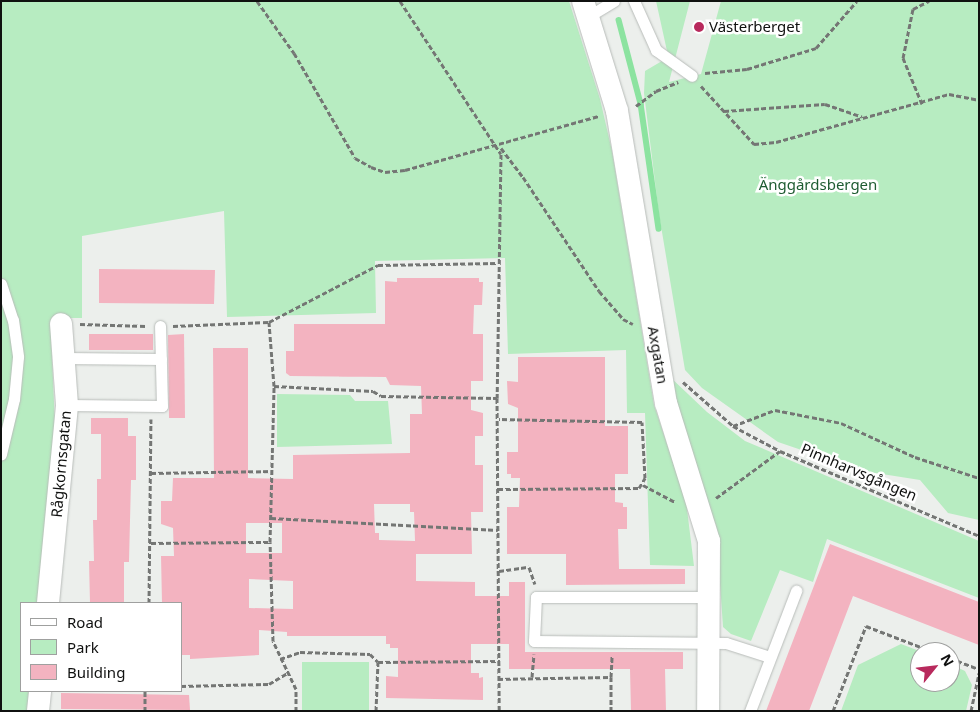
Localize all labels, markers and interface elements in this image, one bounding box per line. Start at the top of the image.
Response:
place label: Västerberget [709,18,800,36]
marker: Västerberget [693,21,705,33]
park label: Änggårdsbergen [759,176,877,194]
street label: Axgatan [644,325,672,385]
street label: Rågkornsgatan [47,410,75,518]
street label: Pinnharvsgången [798,439,920,505]
legend [20,602,182,692]
text: Road [67,612,103,632]
text: Park [67,637,99,657]
north arrow [910,642,960,692]
text: N [937,650,959,670]
text: Building [67,662,125,682]

